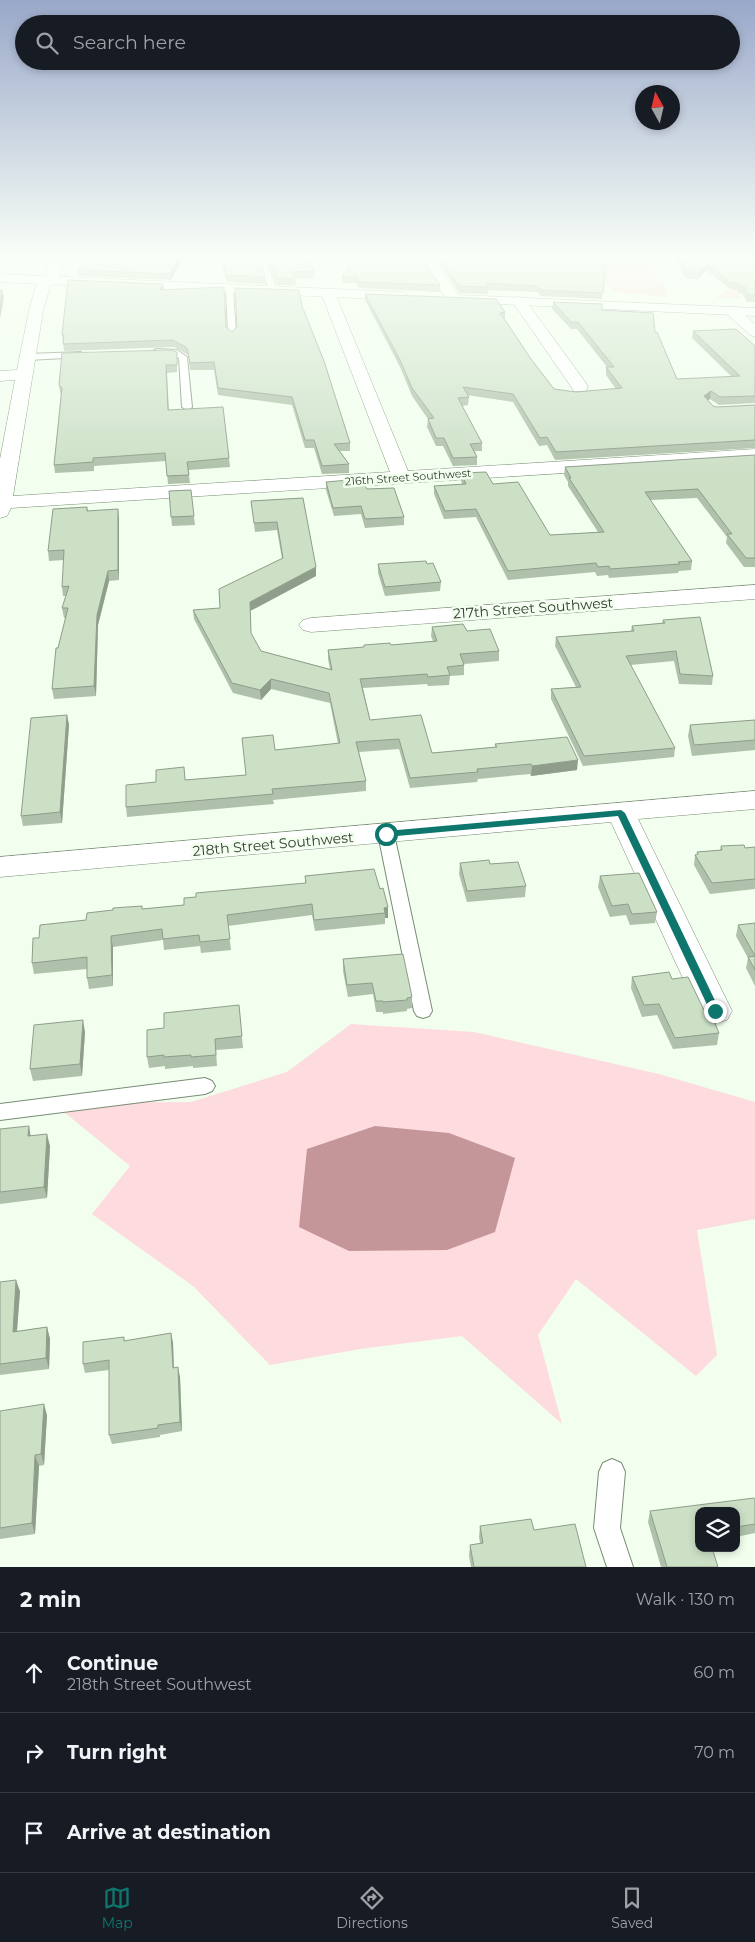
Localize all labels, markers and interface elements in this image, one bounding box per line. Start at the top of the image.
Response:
search box [15,15,740,70]
icon: search [33,29,61,57]
text: Search here [73,31,186,54]
north arrow [635,85,680,130]
street label: 216th Street Southwest [344,466,472,488]
street label: 217th Street Southwest [452,593,614,623]
route start [375,823,398,846]
street label: 218th Street Southwest [192,828,355,860]
route end [704,1000,727,1023]
map controls [695,1507,740,1552]
button: layers [695,1507,740,1552]
text: 2 min [20,1587,81,1612]
text: Walk · 130 m [636,1590,735,1609]
text: Continue [67,1652,158,1675]
icon: ahead [20,1659,48,1687]
text: 60 m [693,1663,735,1682]
text: 218th Street Southwest [67,1675,252,1694]
icon: right [20,1739,48,1767]
text: Turn right [67,1741,167,1764]
text: 70 m [694,1743,735,1762]
icon: arrive [20,1819,48,1847]
text: Arrive at destination [67,1821,271,1844]
tab: Map [102,1884,133,1932]
tab: Directions [336,1884,408,1932]
tab: Saved [611,1884,653,1932]

